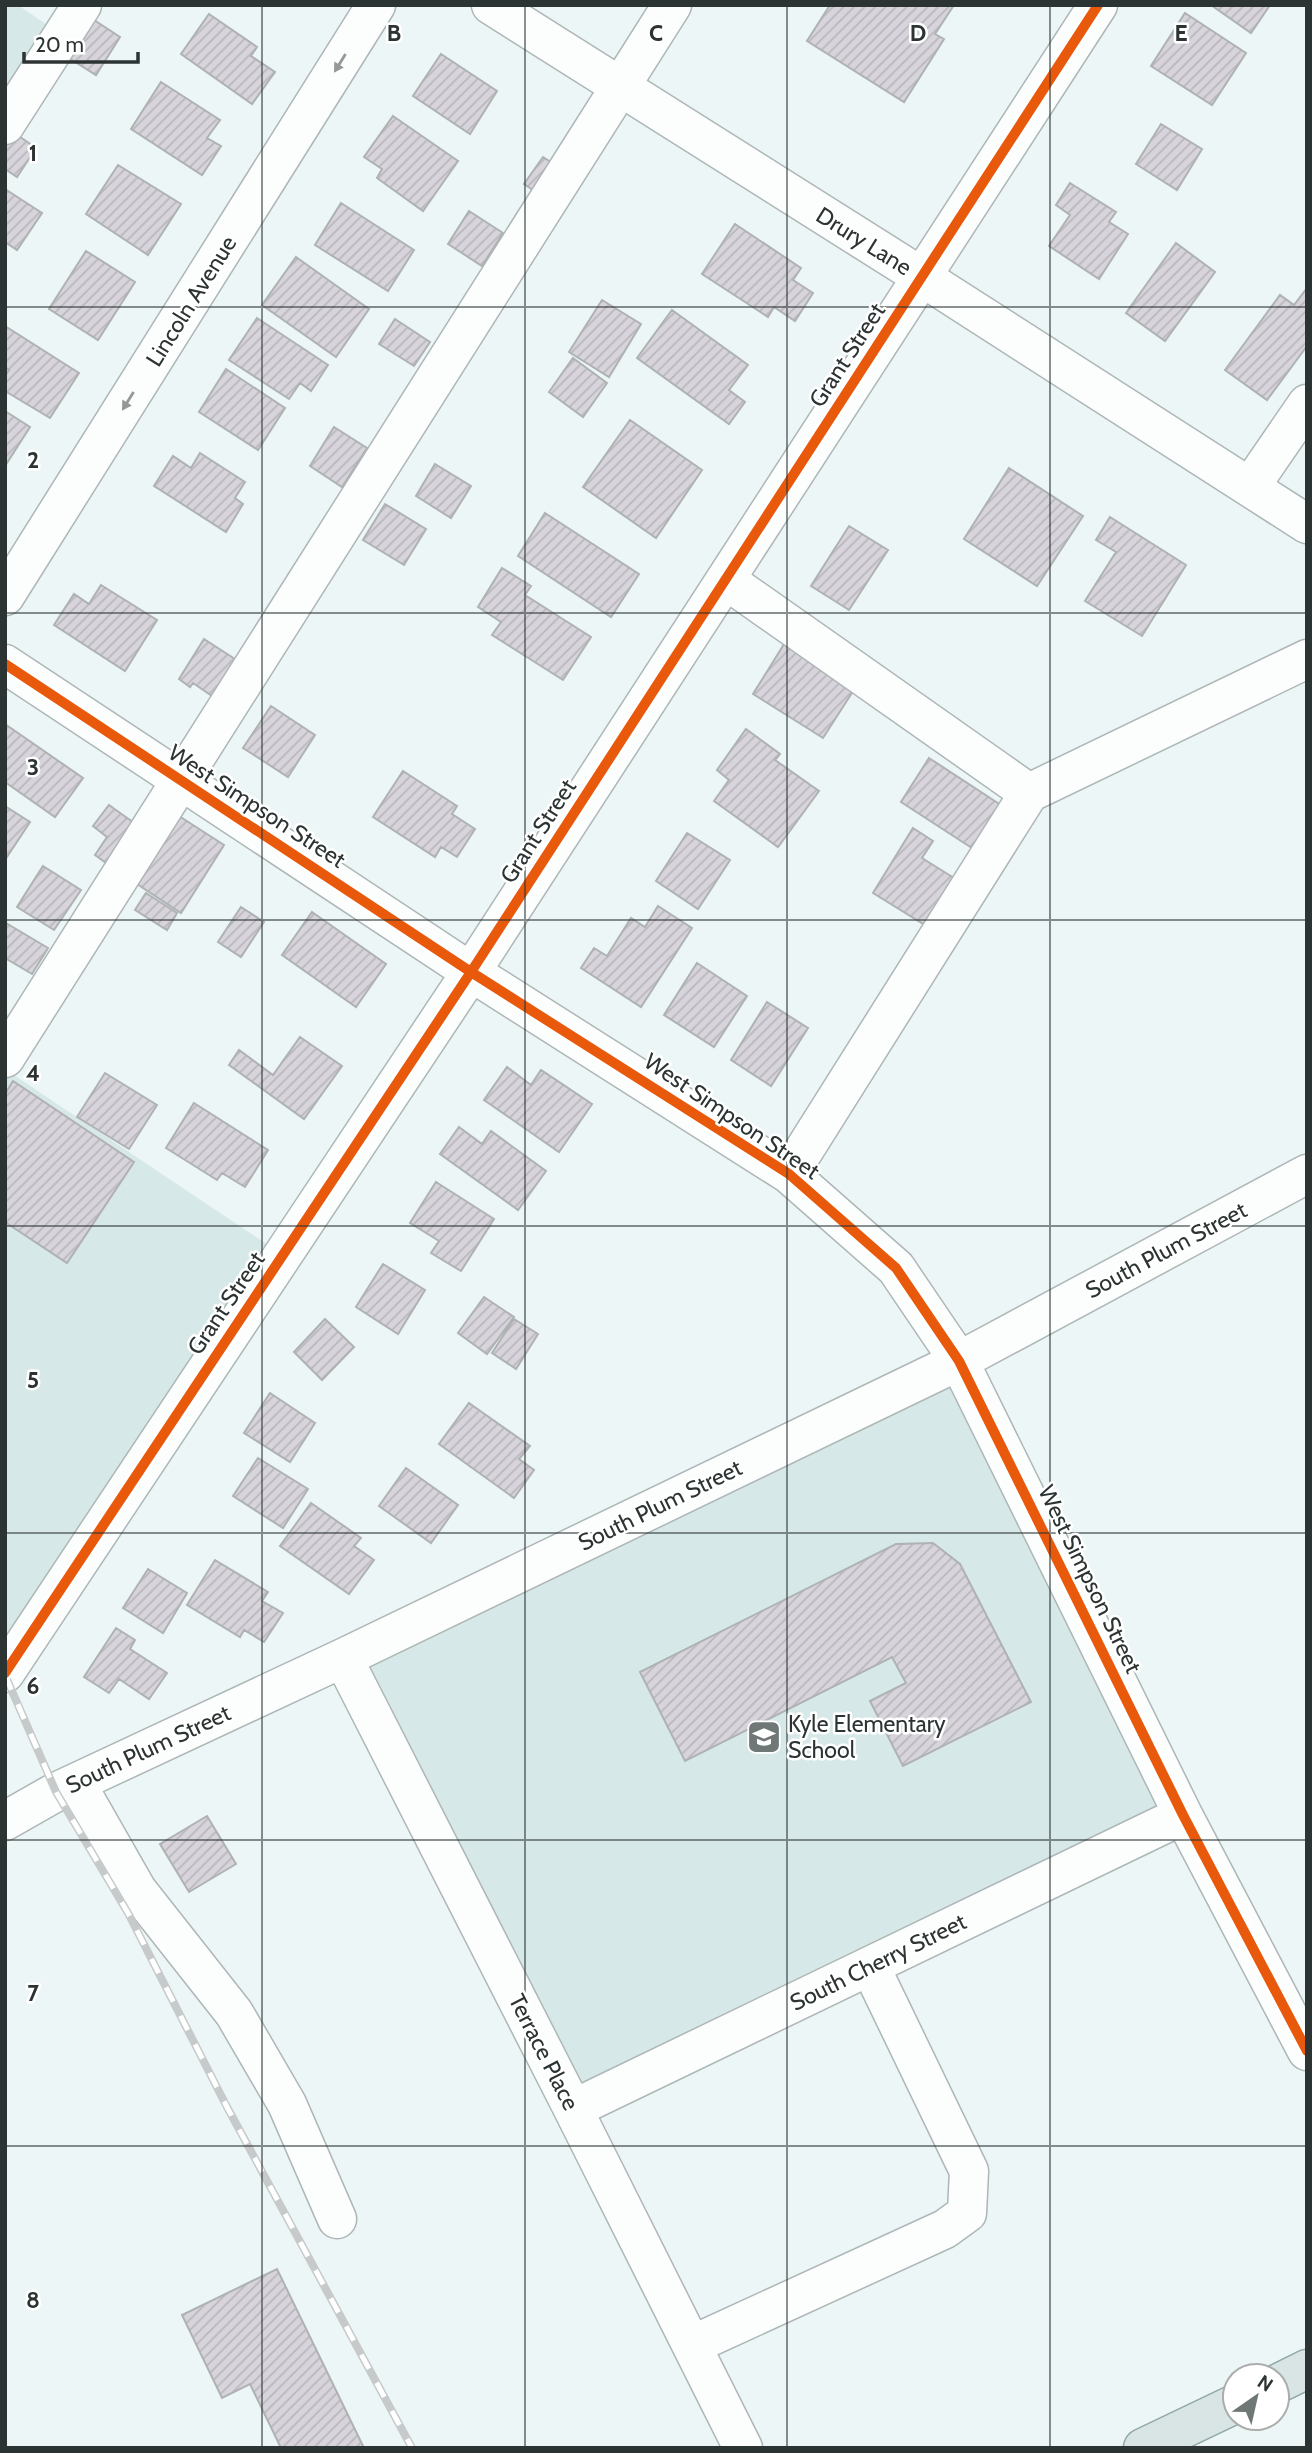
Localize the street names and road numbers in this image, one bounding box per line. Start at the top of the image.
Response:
street label: Drury Lane [811,201,917,281]
street label: Lincoln Avenue [140,230,242,371]
street label: Grant Street [803,298,891,412]
street label: West Simpson Street [163,738,351,874]
street label: Grant Street [494,774,582,888]
street label: West Simpson Street [639,1047,825,1185]
street label: South Plum Street [1081,1196,1252,1304]
street label: Grant Street [181,1246,271,1360]
street label: South Plum Street [574,1453,747,1557]
street label: West Simpson Street [1032,1480,1148,1678]
street label: South Plum Street [61,1698,235,1799]
street label: South Cherry Street [785,1907,971,2017]
street label: Terrace Place [503,1989,585,2115]

